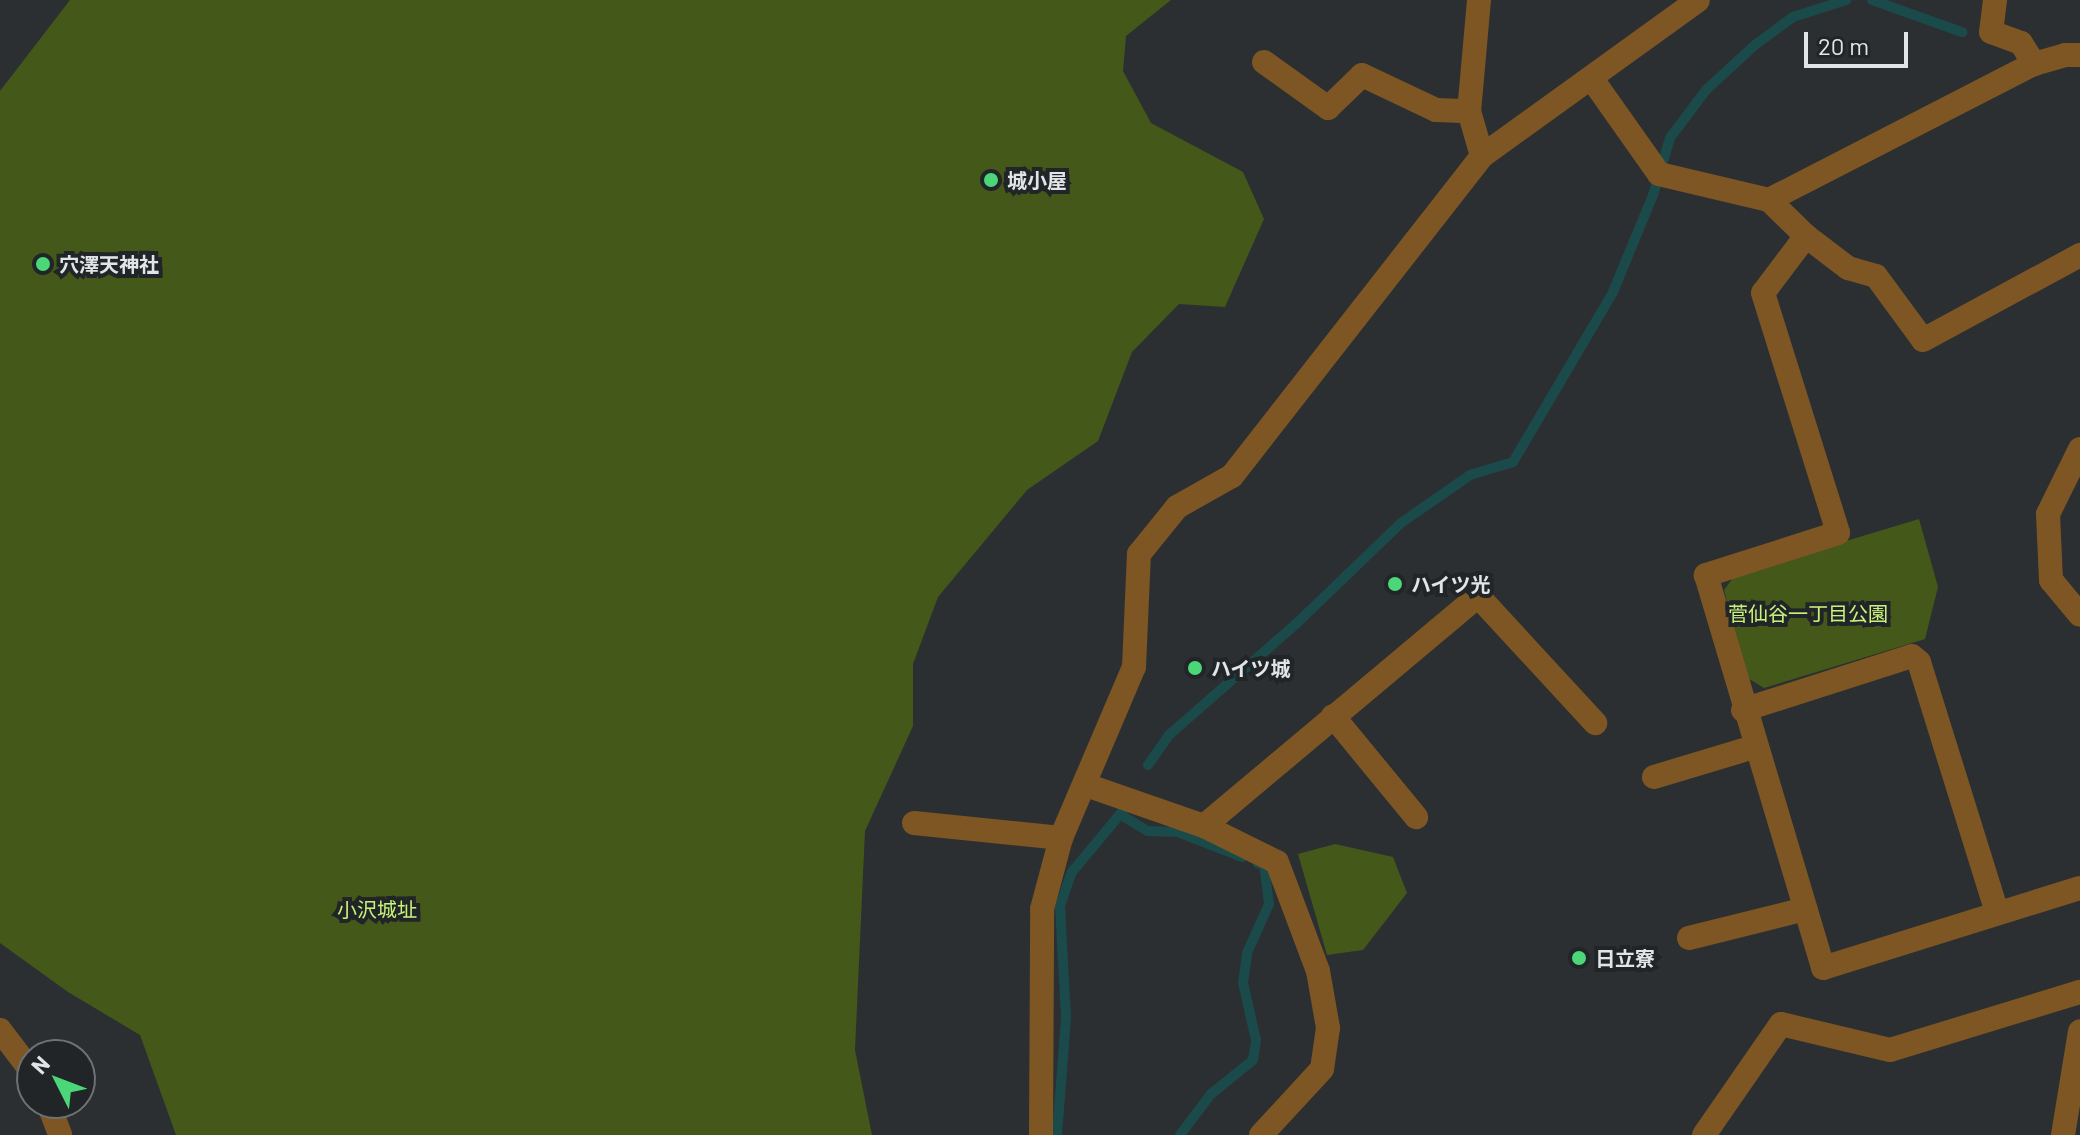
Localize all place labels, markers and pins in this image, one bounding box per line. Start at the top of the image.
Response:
place label: 城小屋 [1007,168,1067,192]
marker: 城小屋 [982,171,1000,189]
place label: 穴澤天神社 [59,252,159,276]
marker: 穴澤天神社 [34,255,52,273]
place label: ハイツ光 [1411,572,1491,596]
marker: ハイツ光 [1386,575,1404,593]
place label: ハイツ城 [1211,656,1291,680]
marker: ハイツ城 [1186,659,1204,677]
place label: 日立寮 [1595,946,1655,970]
marker: 日立寮 [1570,949,1588,967]

